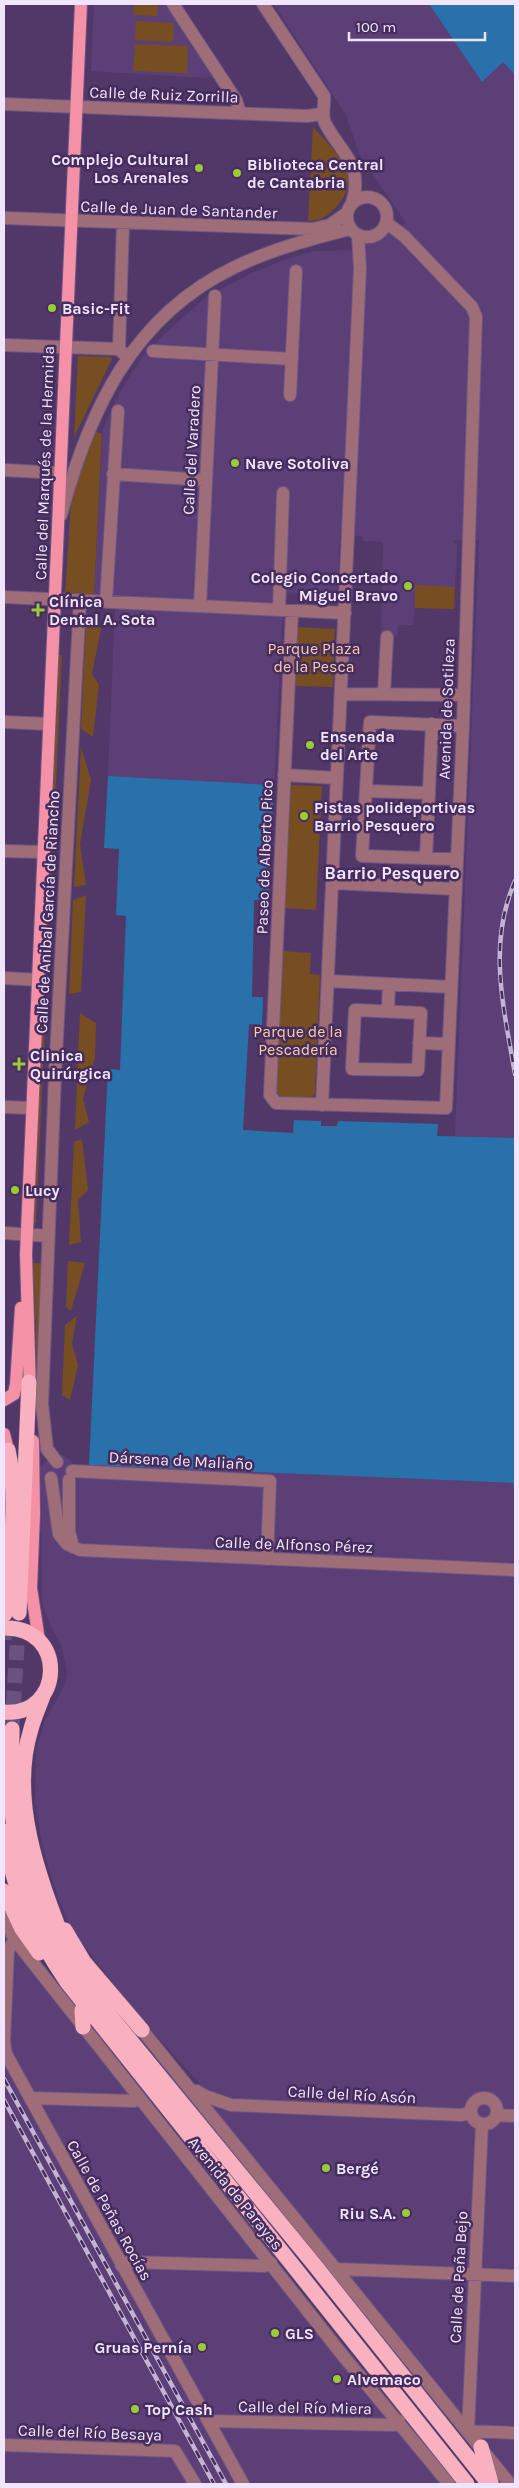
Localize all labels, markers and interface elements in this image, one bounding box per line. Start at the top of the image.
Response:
scale bar [349,10,485,42]
text: 100 m [356,18,396,36]
street label: Calle de Ruiz Zorrilla [89,82,239,107]
place label: Complejo Cultural Los Arenales [51,150,189,187]
place label: Biblioteca Central de Cantabria [247,155,384,192]
marker: Complejo Cultural Los Arenales [193,162,205,174]
marker: Biblioteca Central de Cantabria [231,167,243,179]
street label: Calle de Juan de Santander [80,197,278,222]
place label: Basic-Fit [62,299,130,318]
marker: Basic-Fit [46,302,58,314]
street label: Calle del Marqués de la Hermida [31,346,58,581]
street label: Calle del Varadero [179,385,204,515]
place label: Nave Sotoliva [245,454,349,473]
marker: Nave Sotoliva [229,457,241,469]
place label: Colegio Concertado Miguel Bravo [251,568,398,605]
marker: Colegio Concertado Miguel Bravo [402,580,414,592]
place label: Clínica Dental A. Sota [49,592,155,629]
marker: Clínica Dental A. Sota [31,603,45,617]
street label: Avenida de Sotileza [435,638,458,780]
park label: Parque Plaza de la Pesca [267,639,361,676]
place label: Ensenada del Arte [320,727,395,764]
marker: Ensenada del Arte [304,739,316,751]
street label: Paseo de Alberto Pico [252,779,277,935]
street label: Calle de Anibal García de Riancho [32,790,63,1034]
place label: Pistas polideportivas Barrio Pesquero [314,798,475,835]
marker: Pistas polideportivas Barrio Pesquero [298,810,310,822]
district label: Barrio Pesquero [324,862,460,884]
park label: Parque de la Pescadería [253,1022,343,1059]
place label: Clinica Quirúrgica [30,1046,111,1083]
marker: Clinica Quirúrgica [12,1057,26,1071]
place label: Lucy [25,1181,59,1200]
marker: Lucy [9,1184,21,1196]
street label: Dársena de Maliaño [108,1447,254,1474]
street label: Calle de Alfonso Pérez [215,1532,373,1557]
street label: Calle del Río Asón [287,2082,417,2107]
street label: Avenida de Parayas [184,2133,287,2254]
street label: Calle de Peñas Rocías [63,2137,156,2284]
place label: Bergé [336,2159,379,2178]
marker: Bergé [320,2162,332,2174]
place label: Riu S.A. [339,2204,397,2223]
marker: Riu S.A. [400,2207,412,2219]
street label: Calle de Peña Bejo [446,2210,471,2344]
place label: GLS [285,2324,314,2343]
marker: GLS [269,2327,281,2339]
place label: Gruas Pernía [94,2338,192,2357]
marker: Gruas Pernía [196,2341,208,2353]
place label: Alvemaco [347,2370,421,2389]
marker: Alvemaco [331,2373,343,2385]
street label: Calle del Río Miera [238,2397,372,2418]
place label: Top Cash [145,2400,213,2419]
marker: Top Cash [129,2403,141,2415]
street label: Calle del Río Besaya [18,2420,162,2445]

